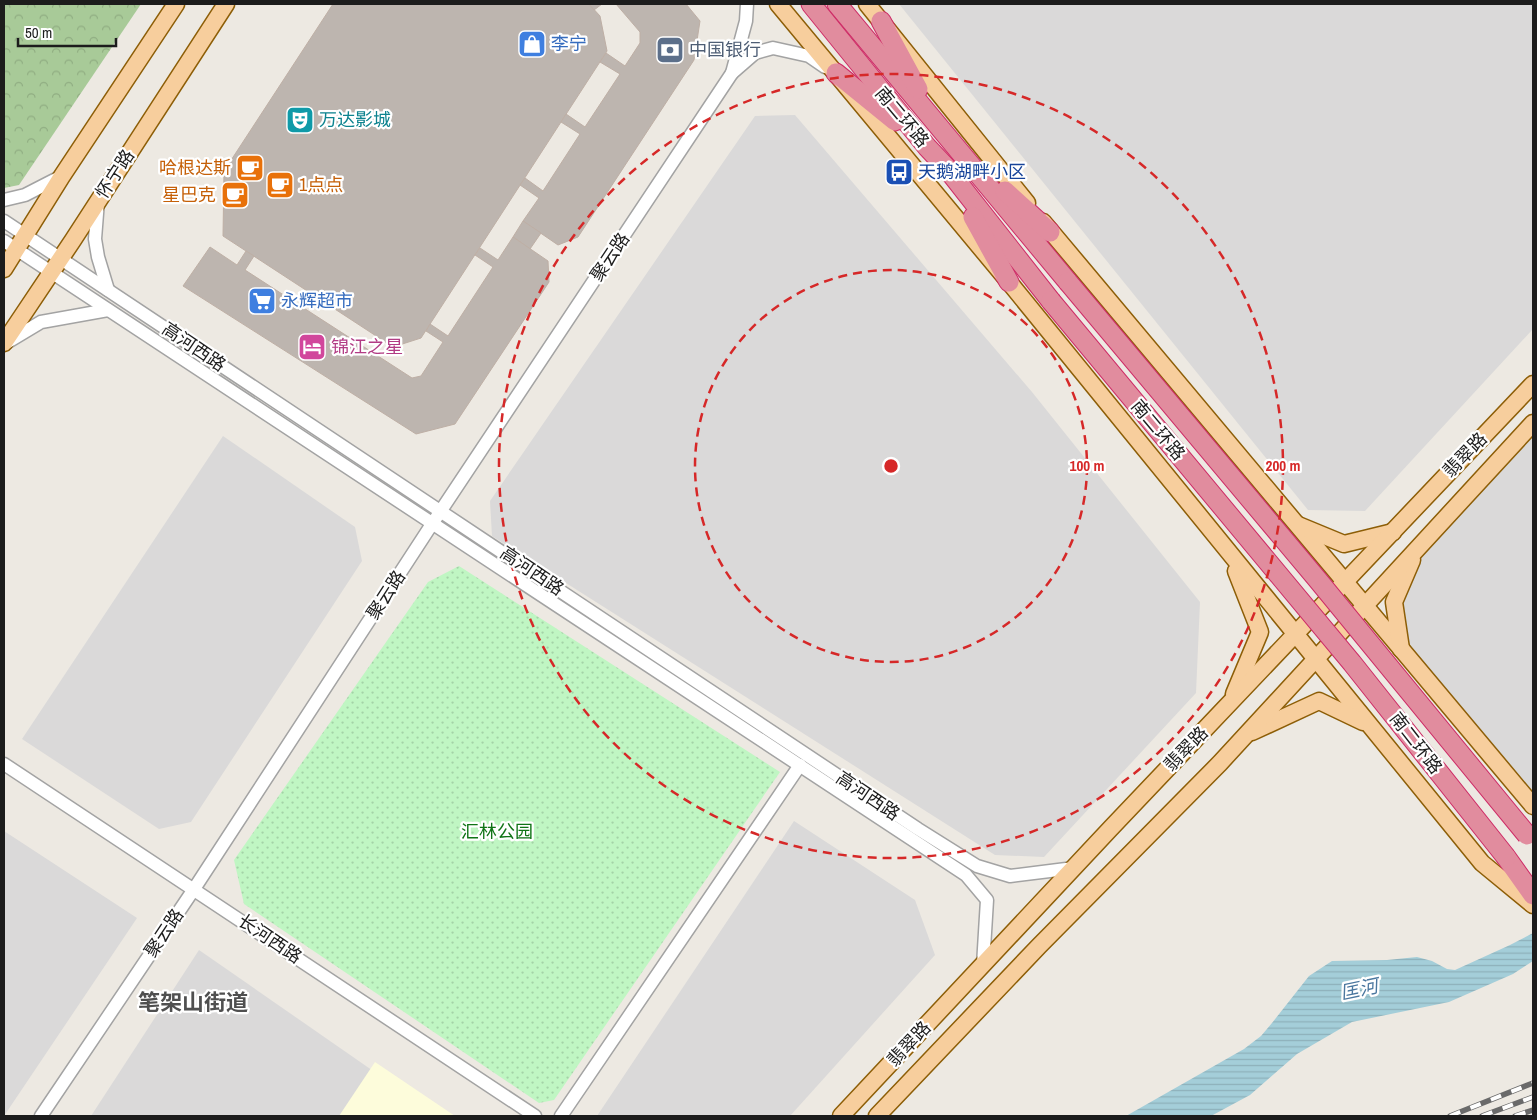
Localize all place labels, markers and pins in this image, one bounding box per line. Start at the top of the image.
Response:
shop icon: 李宁 [517,29,547,59]
place label: 李宁 [551,31,587,56]
bank icon: 中国银行 [655,35,685,65]
place label: 中国银行 [689,37,761,62]
theatre icon: 万达影城 [285,105,315,135]
place label: 万达影城 [319,107,391,132]
cafe icon: 哈根达斯 [235,153,265,183]
place label: 哈根达斯 [159,155,231,180]
bus stop icon: 天鹅湖畔小区 [884,157,914,187]
place label: 天鹅湖畔小区 [918,159,1026,184]
cafe icon: 1点点 [265,170,295,200]
place label: 1点点 [299,172,343,197]
cafe icon: 星巴克 [220,180,250,210]
place label: 星巴克 [162,182,216,207]
supermarket icon: 永辉超市 [247,286,277,316]
place label: 永辉超市 [281,288,353,313]
hotel icon: 锦江之星 [297,332,327,362]
place label: 锦江之星 [331,334,403,359]
centre of rings [882,457,900,475]

